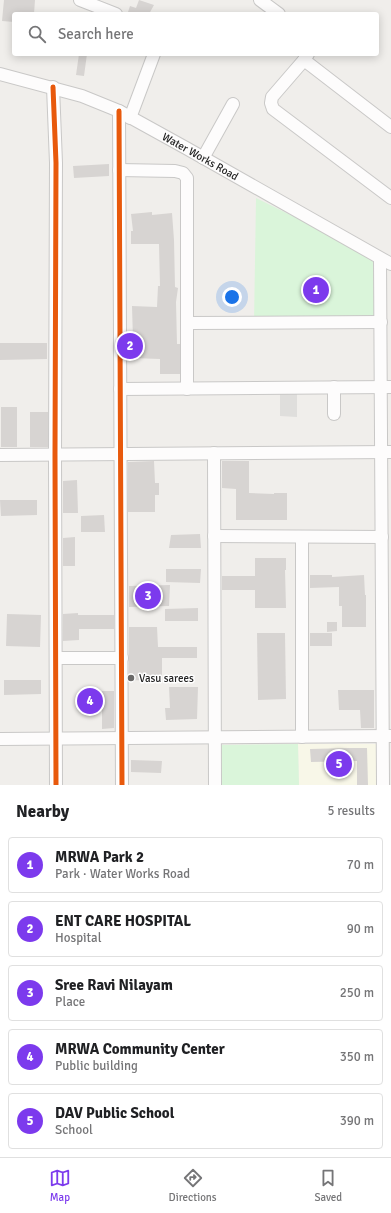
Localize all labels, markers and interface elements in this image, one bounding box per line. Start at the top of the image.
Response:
search box [12,12,379,56]
icon: search [26,23,48,45]
text: Search here [58,25,134,43]
street label: Water Works Road [160,130,241,183]
pin: 1 [303,275,329,305]
your location [222,287,242,307]
pin: 2 [117,331,143,361]
pin: 3 [135,581,161,611]
place label: Vasu sarees [139,672,194,685]
marker: Vasu sarees [126,673,136,683]
pin: 4 [77,686,103,716]
pin: 5 [326,749,352,779]
text: Nearby [16,801,69,822]
text: 5 results [327,803,375,819]
text: MRWA Park 2 [55,848,144,866]
text: 1 [26,857,34,873]
text: 70 m [347,857,374,873]
text: Park · Water Works Road [55,866,190,882]
text: ENT CARE HOSPITAL [55,912,191,930]
text: 2 [26,921,34,937]
text: 90 m [347,921,374,937]
text: Hospital [55,930,102,946]
text: Sree Ravi Nilayam [55,976,173,994]
text: 3 [26,985,34,1001]
text: 250 m [340,985,374,1001]
text: Place [55,994,85,1010]
text: MRWA Community Center [55,1040,225,1058]
text: 4 [26,1049,34,1065]
text: 350 m [340,1049,374,1065]
text: Public building [55,1058,138,1074]
text: DAV Public School [55,1104,174,1122]
text: 5 [26,1113,34,1129]
text: 390 m [340,1113,374,1129]
text: School [55,1122,93,1138]
tab: Map [49,1167,71,1204]
tab: Directions [169,1167,217,1204]
tab: Saved [314,1167,342,1204]

